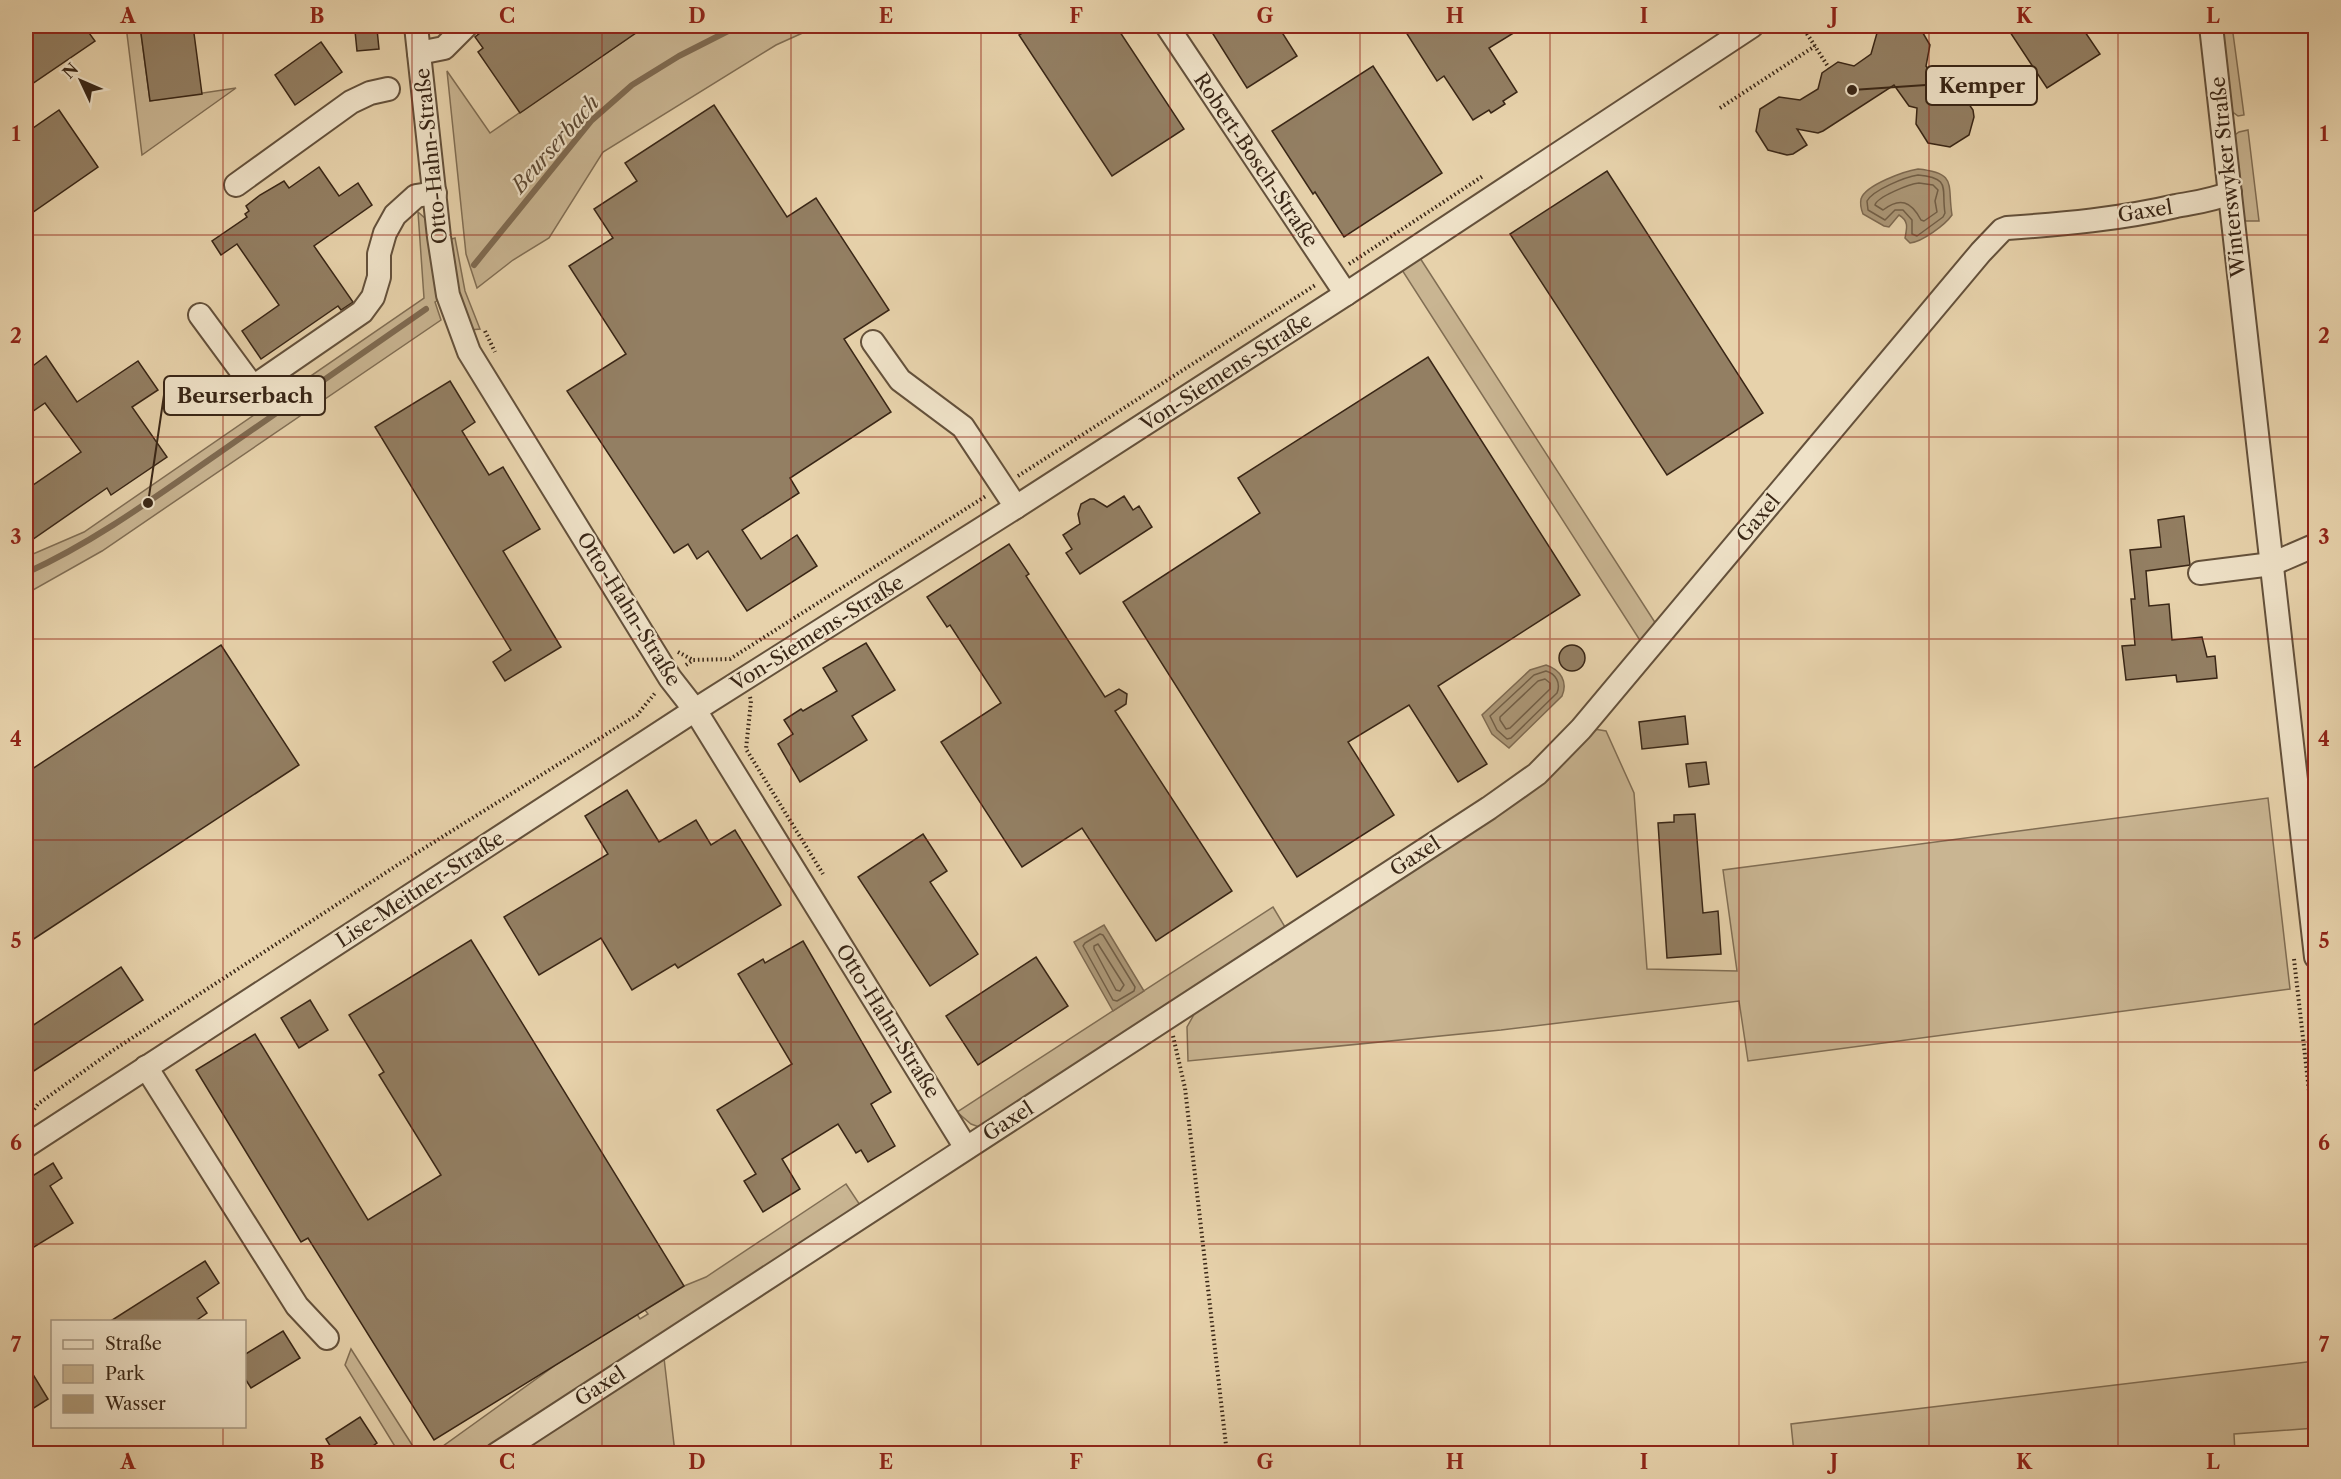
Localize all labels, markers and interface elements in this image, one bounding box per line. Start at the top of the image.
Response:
text: A [119,4,136,28]
text: B [310,4,325,28]
text: C [499,4,515,28]
text: D [688,4,706,28]
text: E [879,4,893,28]
text: F [1069,4,1083,28]
text: G [1257,4,1274,28]
text: H [1446,4,1464,28]
text: I [1640,4,1648,28]
text: J [1826,4,1838,28]
text: K [2016,4,2033,28]
text: L [2206,4,2220,28]
north arrow [51,51,111,111]
text: N [58,59,82,83]
callout: Kemper [1926,66,2037,105]
street label: Otto-Hahn-Straße [410,67,452,245]
street label: Robert-Bosch-Straße [1189,68,1323,252]
text: Kemper [1939,73,2026,98]
street label: Winterswyker Straße [2206,75,2251,280]
water label: Beurserbach [505,90,604,199]
text: 1 [12,122,21,146]
text: 1 [2320,122,2329,146]
street label: Gaxel [2116,195,2174,227]
street label: Von-Siemens-Straße [1135,308,1316,437]
text: 2 [10,324,22,348]
text: 2 [2318,324,2330,348]
callout: Beurserbach [164,376,325,415]
text: Beurserbach [177,383,314,408]
street label: Gaxel [1731,489,1785,547]
text: 3 [10,525,22,549]
text: 3 [2318,525,2330,549]
street label: Otto-Hahn-Straße [572,528,686,690]
street label: Von-Siemens-Straße [725,570,908,696]
text: 4 [10,727,22,751]
text: 4 [2318,727,2330,751]
street label: Lise-Meitner-Straße [331,826,509,952]
street label: Gaxel [1385,831,1445,881]
text: 5 [10,929,22,953]
text: 5 [2318,929,2330,953]
street label: Otto-Hahn-Straße [831,940,945,1102]
street label: Gaxel [978,1096,1038,1146]
text: 6 [10,1131,22,1155]
text: 6 [2318,1131,2330,1155]
legend [51,1320,246,1428]
text: 7 [11,1333,22,1357]
text: Straße [105,1333,162,1355]
text: 7 [2319,1333,2330,1357]
street label: Gaxel [570,1361,630,1411]
text: Park [105,1363,146,1385]
text: Wasser [104,1393,166,1415]
text: A [119,1450,136,1474]
text: B [310,1450,325,1474]
text: C [499,1450,515,1474]
text: D [688,1450,706,1474]
text: E [879,1450,893,1474]
text: F [1069,1450,1083,1474]
text: G [1257,1450,1274,1474]
text: H [1446,1450,1464,1474]
text: I [1640,1450,1648,1474]
text: J [1826,1450,1838,1474]
text: K [2016,1450,2033,1474]
text: L [2206,1450,2220,1474]

